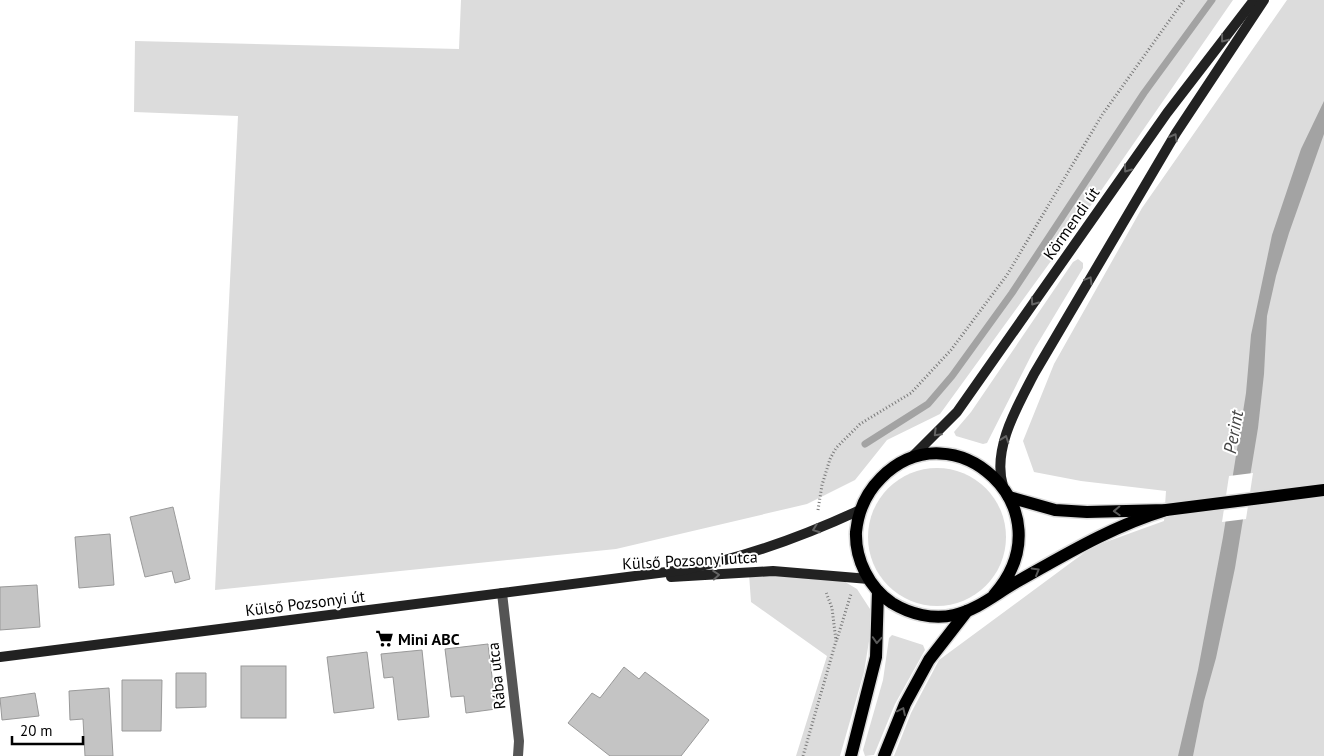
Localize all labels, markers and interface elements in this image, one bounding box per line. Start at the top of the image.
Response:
one-way arrow [1221,33,1230,43]
one-way arrow [1167,133,1177,142]
one-way arrow [1124,163,1133,173]
street label: Körmendi út [1039,182,1104,263]
one-way arrow [1083,276,1093,285]
one-way arrow [1031,297,1040,306]
water label: Perint [1218,407,1248,455]
one-way arrow [934,427,943,436]
one-way arrow [1000,435,1010,444]
one-way arrow [1113,506,1120,516]
one-way arrow [812,523,820,533]
street label: Külső Pozsonyi utca [622,546,758,574]
one-way arrow [1031,567,1040,577]
one-way arrow [712,570,720,581]
street label: Külső Pozsonyi út [244,586,367,620]
supermarket icon: Mini ABC [374,629,394,649]
place label: Mini ABC [398,629,460,649]
one-way arrow [872,636,883,644]
street label: Rába utca [483,642,509,710]
one-way arrow [896,707,906,716]
scale bar [12,714,84,746]
text: 20 m [20,721,53,740]

